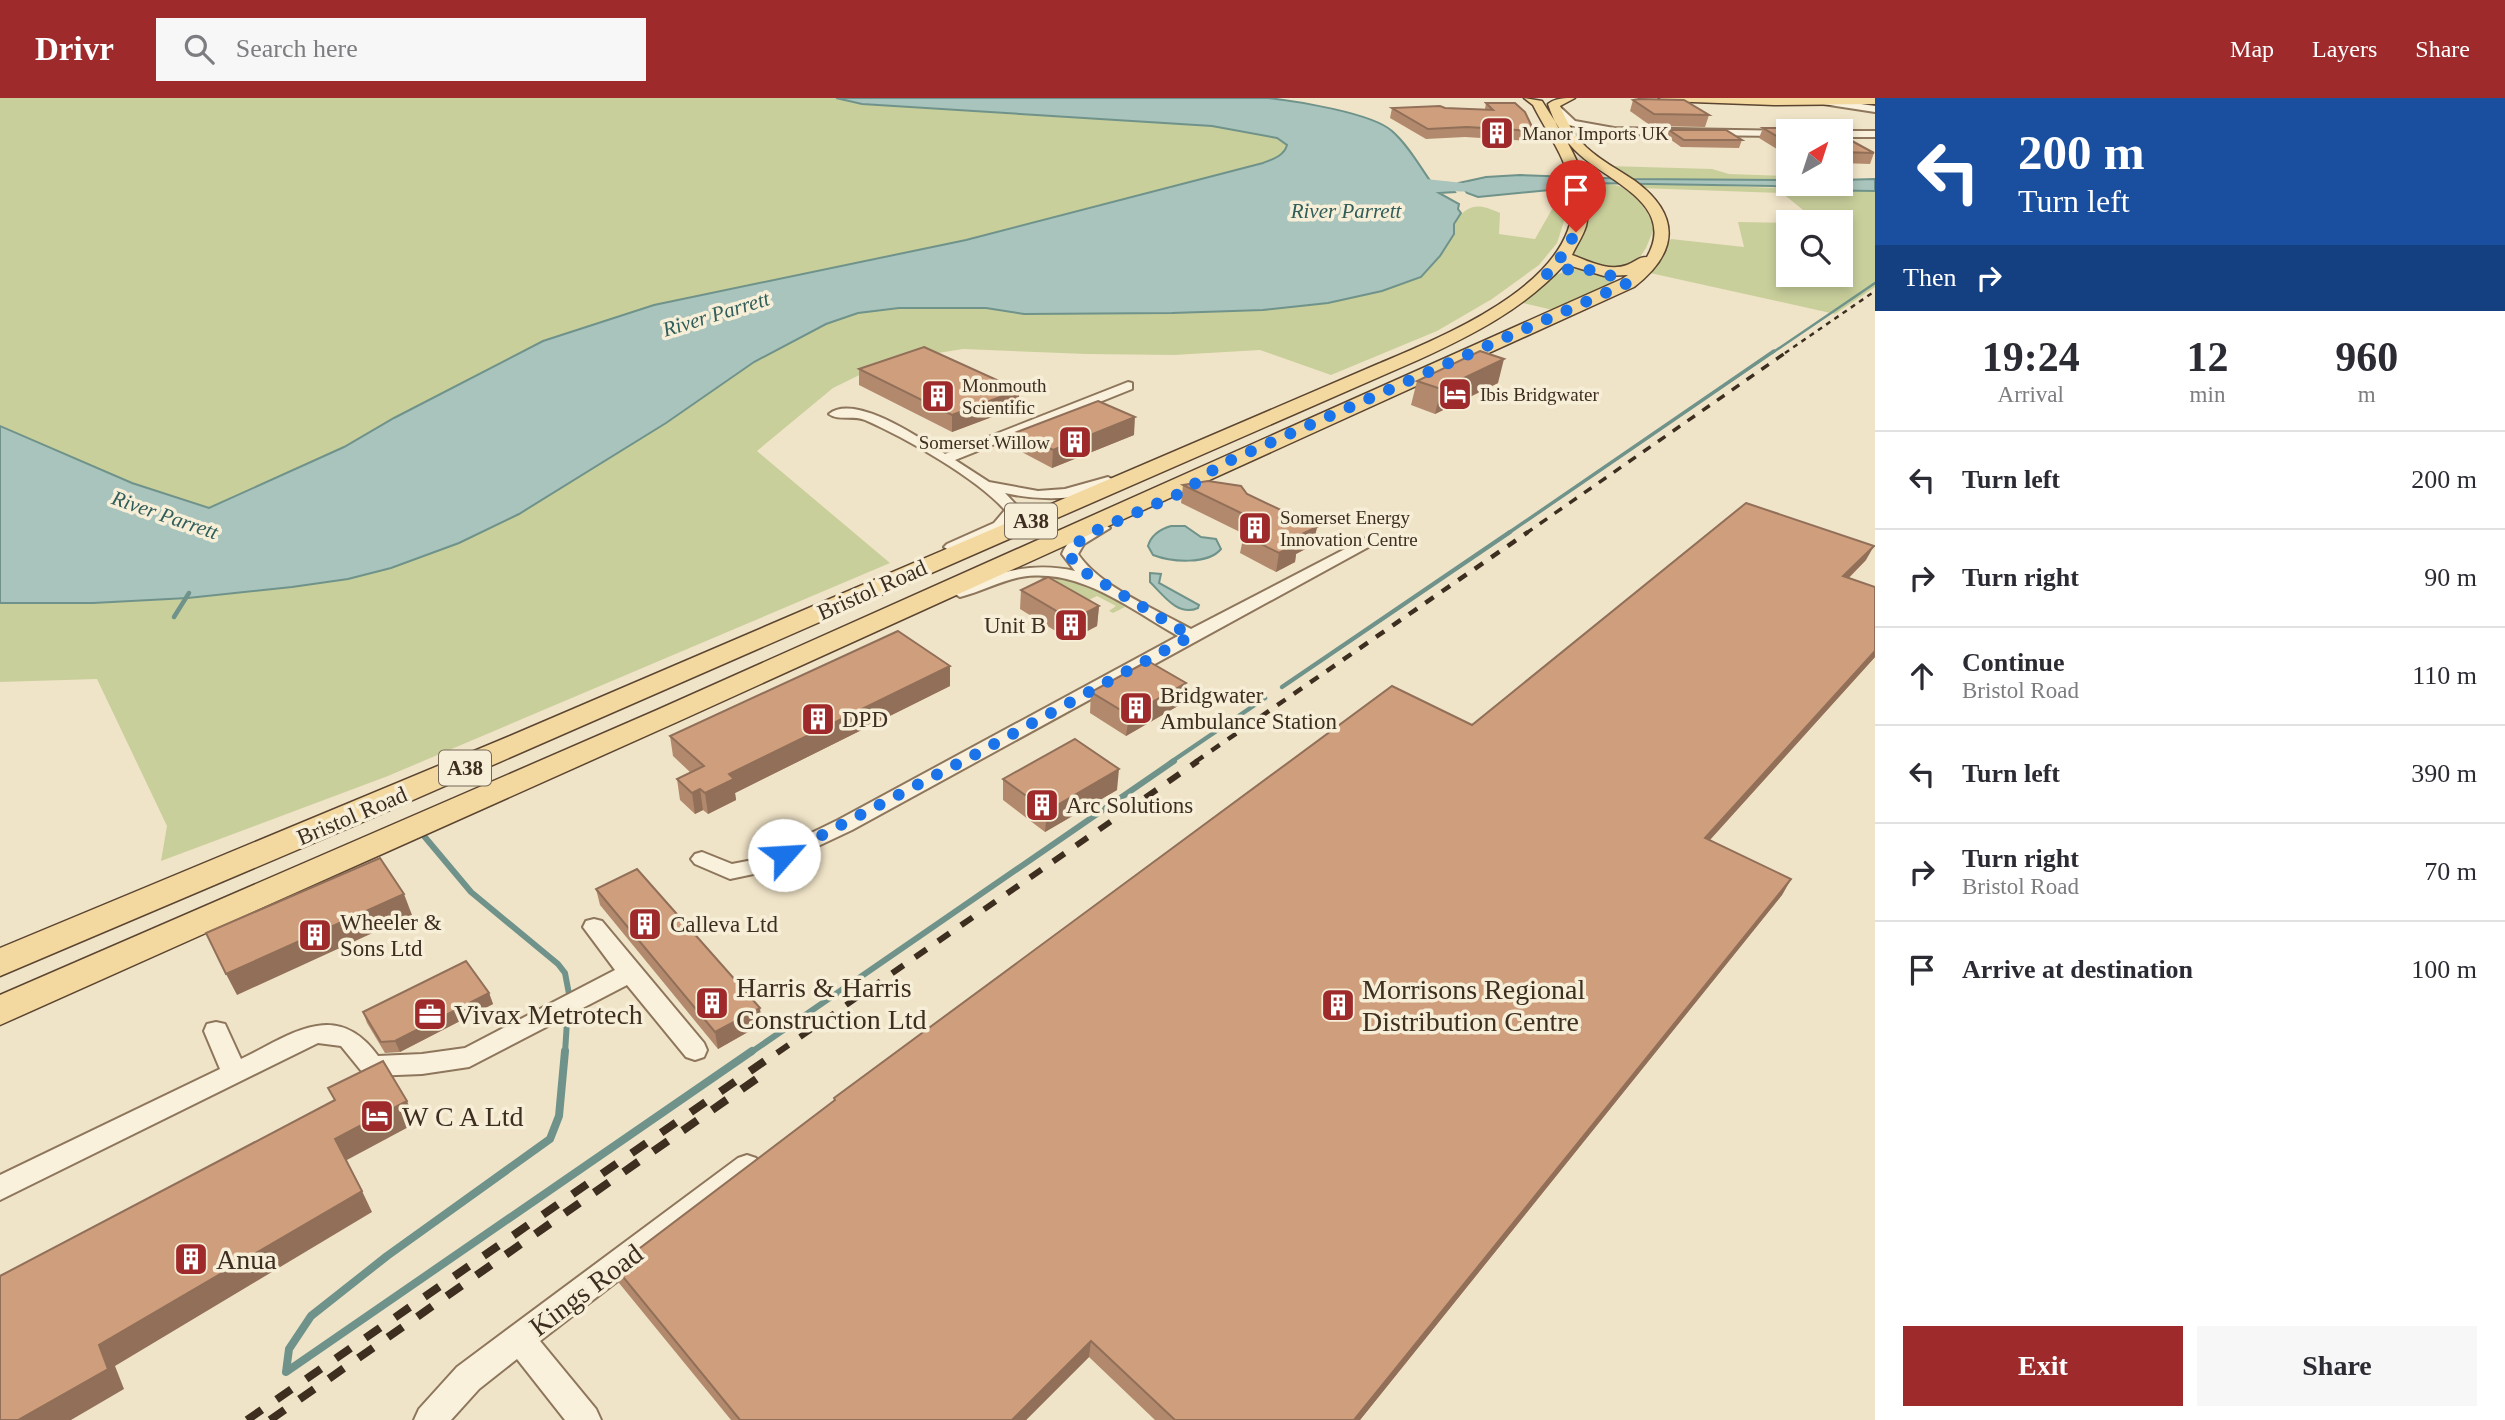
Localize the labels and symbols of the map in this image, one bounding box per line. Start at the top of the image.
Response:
building icon: Manor Imports UK [1478,114,1516,152]
north arrow [1776,119,1853,196]
place label: Manor Imports UK [1522,123,1669,144]
pin [1546,160,1606,232]
water label: River Parrett [1290,199,1402,223]
water label: River Parrett [659,286,774,342]
place label: Monmouth Scientific [962,375,1047,418]
hotel icon: Ibis Bridgwater [1436,375,1474,413]
building icon: Monmouth Scientific [919,377,957,415]
place label: Ibis Bridgwater [1480,384,1599,405]
building icon: Somerset Willow [1056,423,1094,461]
place label: Somerset Willow [919,432,1050,453]
water label: River Parrett [108,485,222,545]
road number: A38 [1005,504,1057,538]
place label: Somerset Energy Innovation Centre [1280,507,1418,550]
building icon: Somerset Energy Innovation Centre [1236,509,1274,547]
street label: Bristol Road [814,555,931,625]
building icon: Unit B [1052,606,1090,644]
place label: Unit B [984,613,1046,638]
place label: Bridgwater Ambulance Station [1160,683,1337,734]
building icon: Bridgwater Ambulance Station [1117,689,1155,727]
building icon: DPD [799,700,837,738]
place label: DPD [842,707,888,732]
road number: A38 [439,750,491,786]
street label: Bristol Road [293,781,411,850]
building icon: Arc Solutions [1023,786,1061,824]
place label: Arc Solutions [1066,793,1193,818]
position arrow [747,818,821,892]
building icon: Calleva Ltd [626,905,664,943]
place label: Wheeler & Sons Ltd [340,910,442,961]
place label: Calleva Ltd [670,912,778,937]
building icon: Wheeler & Sons Ltd [296,916,334,954]
place label: Harris & Harris Construction Ltd [736,972,927,1035]
place label: Morrisons Regional Distribution Centre [1362,974,1585,1037]
building icon: Harris & Harris Construction Ltd [693,984,731,1022]
building icon: Morrisons Regional Distribution Centre [1319,986,1357,1024]
office icon: Vivax Metrotech [411,995,449,1033]
place label: Vivax Metrotech [454,999,643,1030]
hotel icon: W C A Ltd [358,1097,396,1135]
place label: W C A Ltd [402,1101,524,1132]
street label: Kings Road [524,1238,648,1342]
building icon: Anua [172,1240,210,1278]
place label: Anua [216,1244,277,1275]

